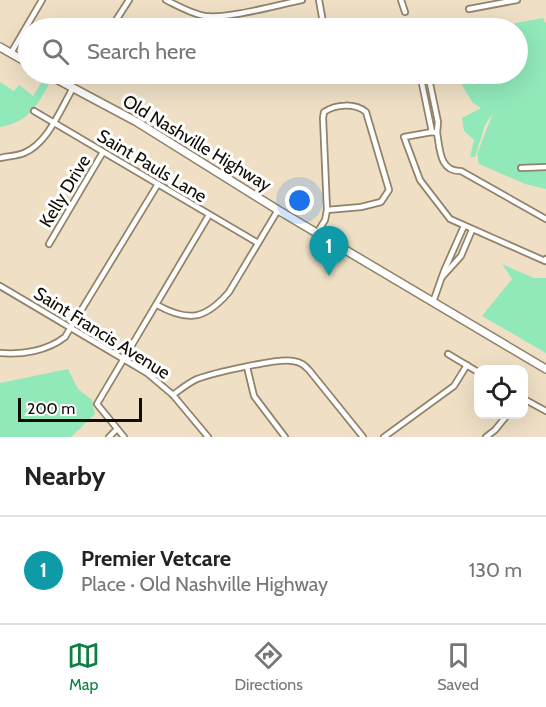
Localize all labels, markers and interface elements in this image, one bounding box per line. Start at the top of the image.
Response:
search box [18,18,528,84]
icon: search [39,35,72,68]
text: Search here [87,38,196,65]
street label: Old Nashville Highway [119,90,275,196]
street label: Saint Pauls Lane [93,125,211,207]
street label: Kelly Drive [35,151,95,231]
your location [285,186,314,215]
pin: 1 [310,226,348,276]
street label: Saint Francis Avenue [30,282,174,384]
map controls [474,365,528,419]
button: locate [474,365,528,419]
scale bar [18,395,142,422]
text: 200 m [27,399,75,418]
text: Nearby [24,460,105,492]
text: Premier Vetcare [81,545,231,572]
text: 1 [40,558,47,582]
text: 130 m [469,558,522,582]
text: Place · Old Nashville Highway [81,572,328,596]
tab: Map [67,639,100,694]
tab: Directions [235,639,303,694]
tab: Saved [437,639,479,694]

